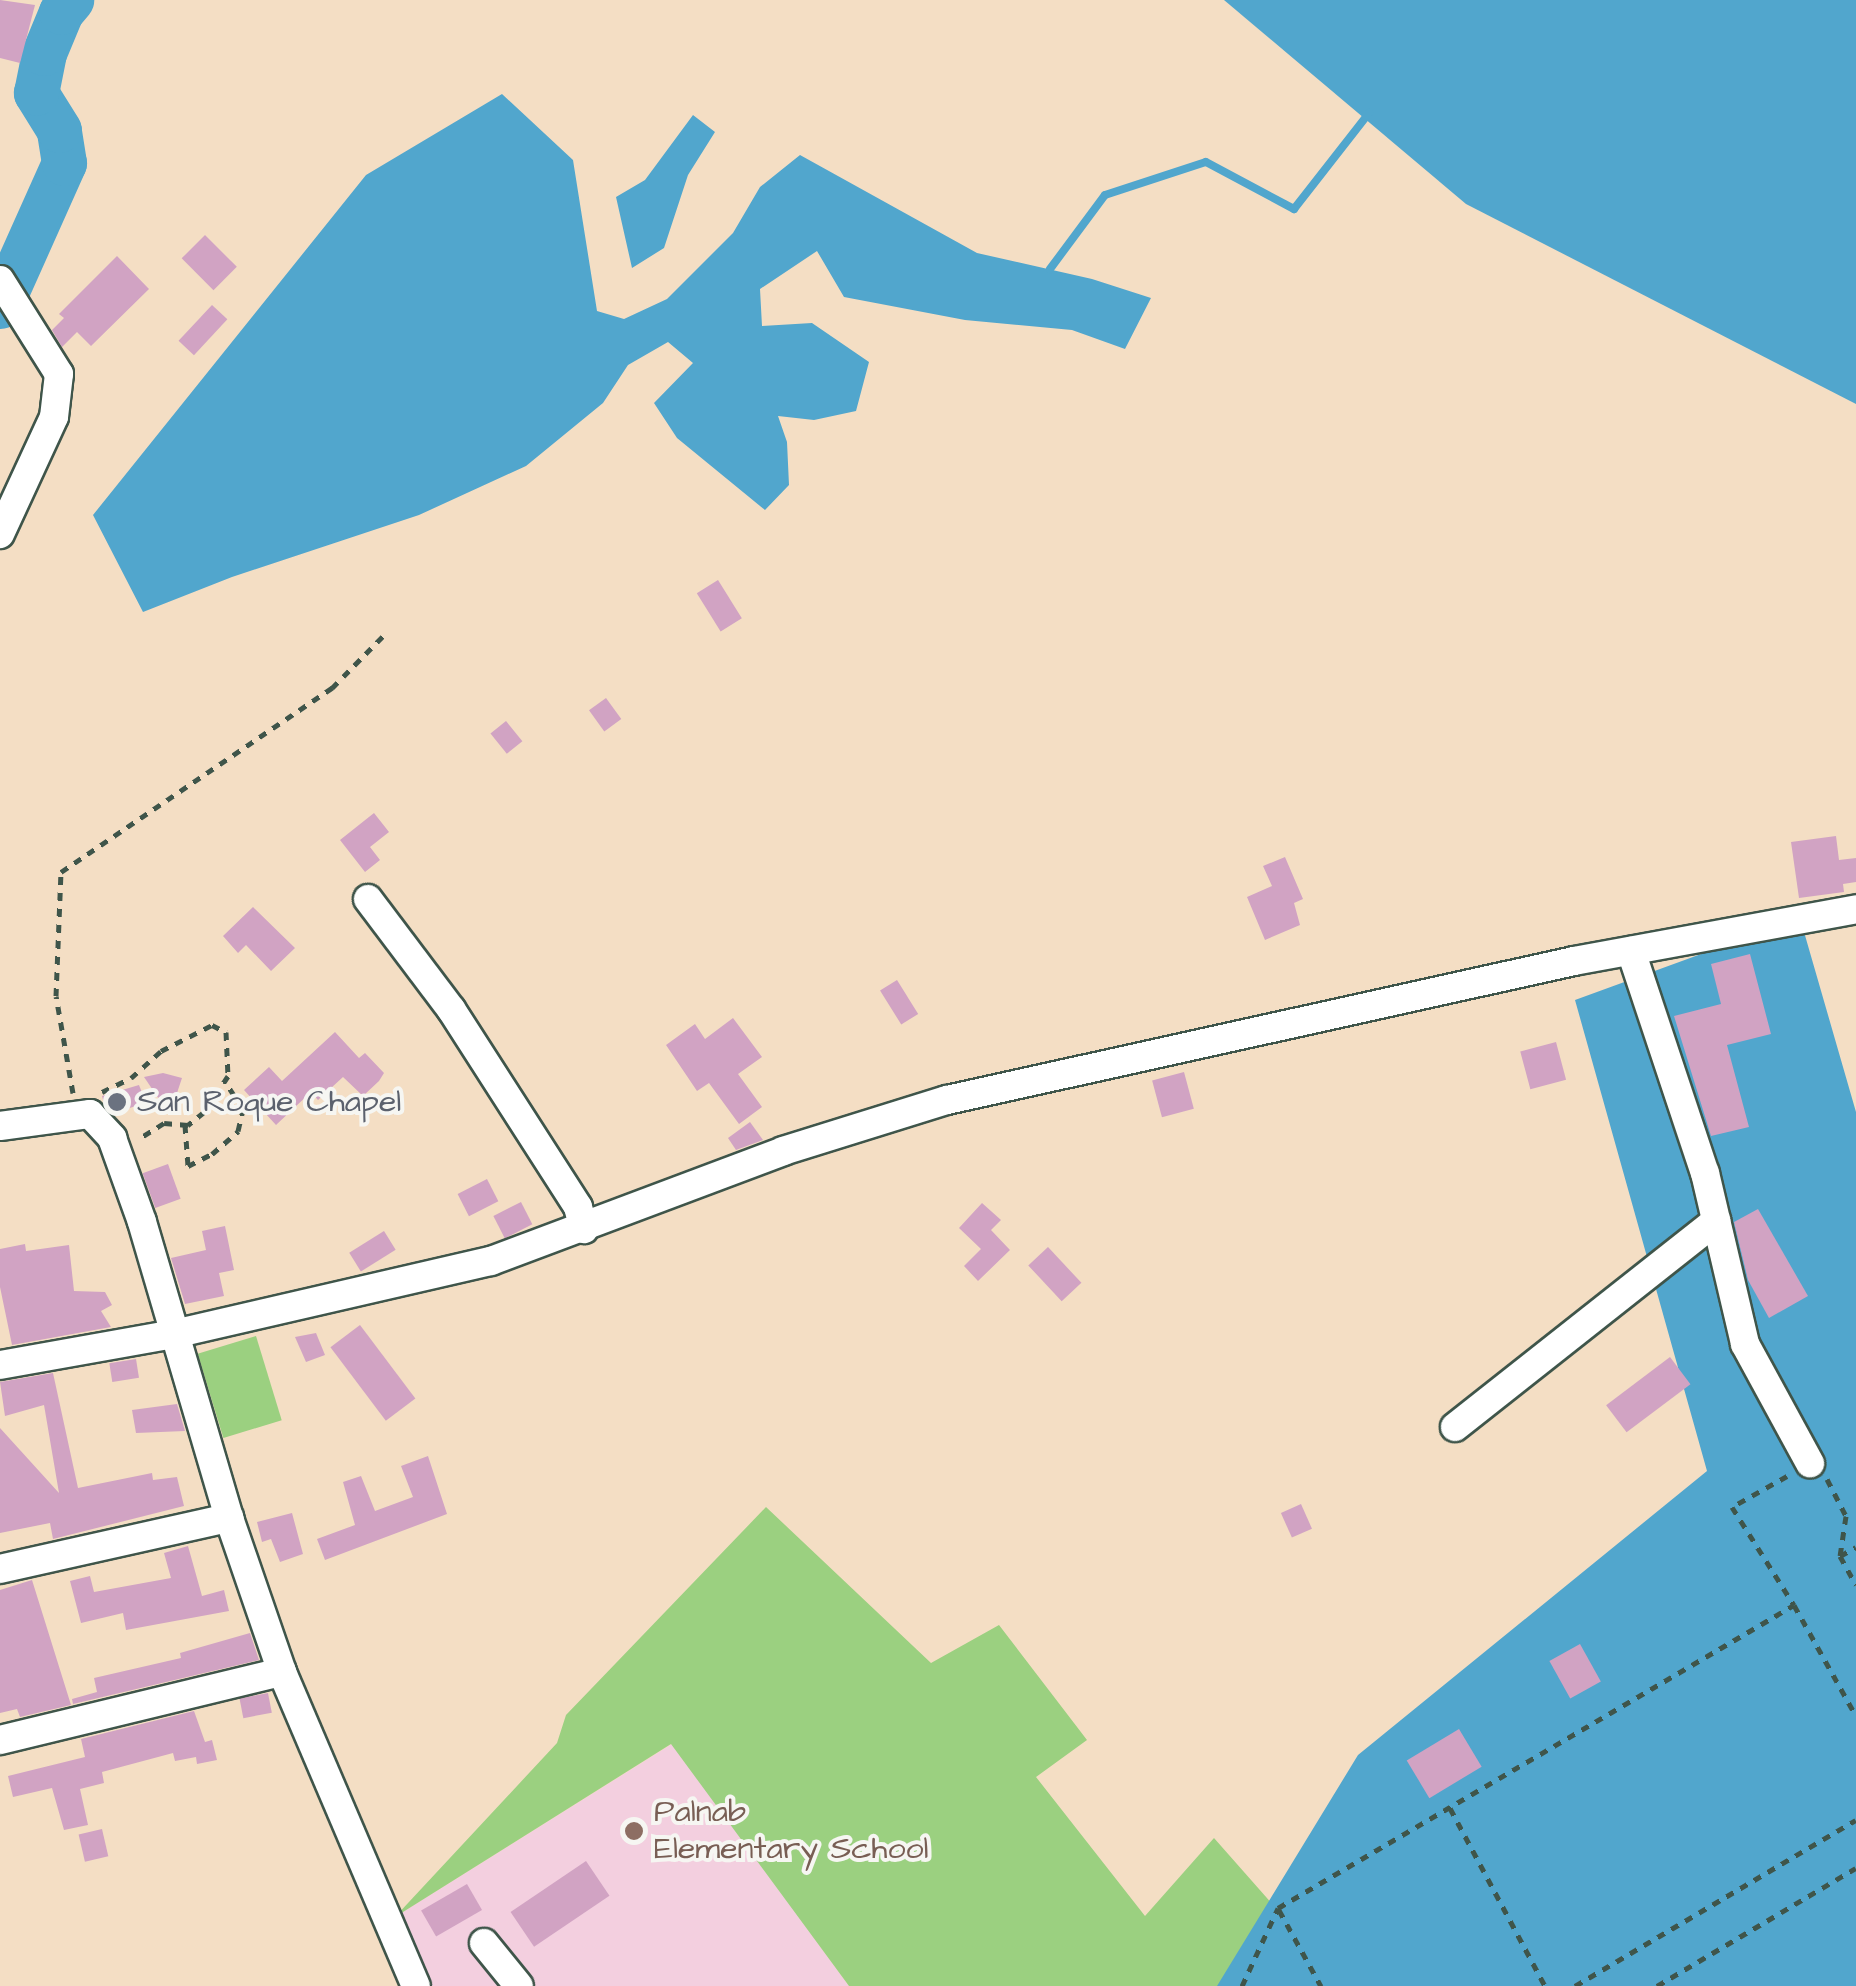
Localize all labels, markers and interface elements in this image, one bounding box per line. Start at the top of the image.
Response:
place label: San Roque Chapel [137,1083,401,1121]
marker: San Roque Chapel [106,1091,128,1113]
place label: Palnab Elementary School [654,1794,928,1869]
marker: Palnab Elementary School [623,1820,645,1842]

